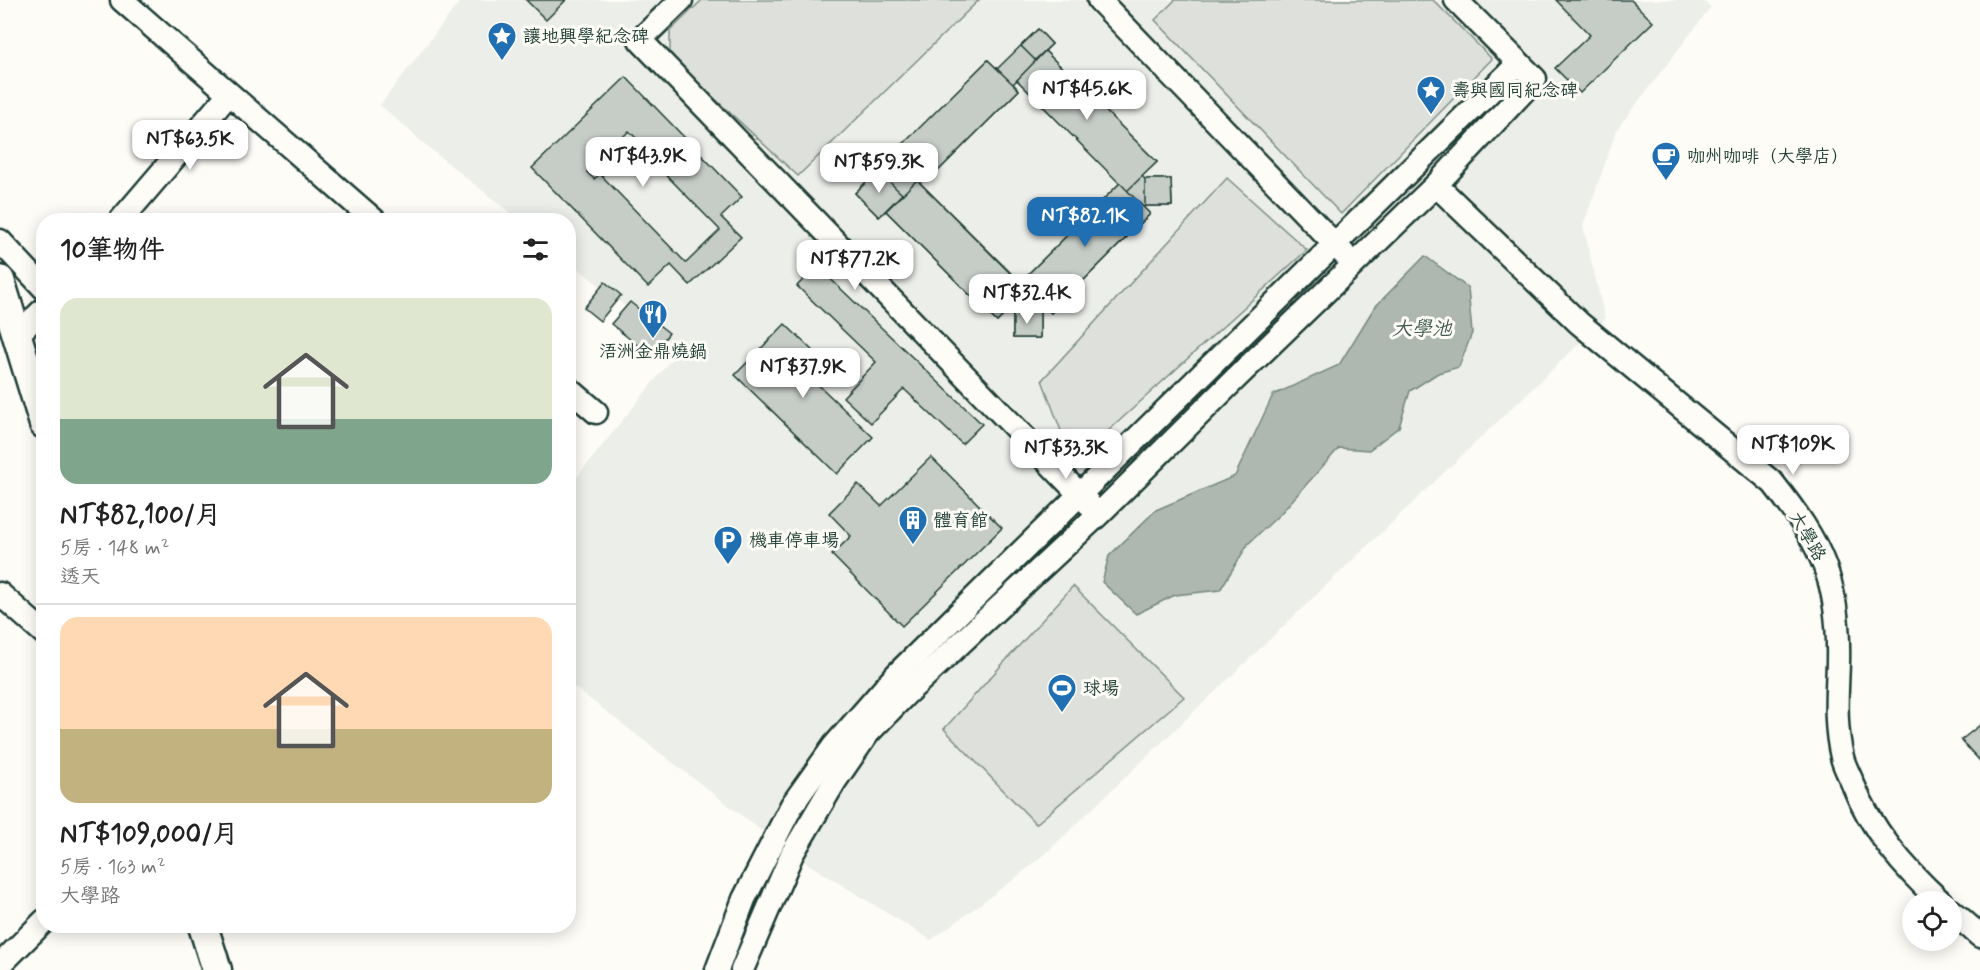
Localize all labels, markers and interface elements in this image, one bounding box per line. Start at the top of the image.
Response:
place icon: 讓地興學紀念碑 [486,20,518,62]
place label: 讓地興學紀念碑 [523,25,649,49]
pin: NT$45.6K [1025,70,1149,121]
place icon: 壽與國同紀念碑 [1415,74,1447,116]
text: NT$45.6K [1042,76,1132,103]
place label: 壽與國同紀念碑 [1452,79,1578,103]
pin: NT$63.5K [128,120,252,171]
text: NT$63.5K [146,126,234,153]
pin: NT$43.9K [581,137,705,188]
cafe icon: 咖州咖啡（大學店） [1650,140,1682,182]
text: NT$43.9K [600,143,686,170]
pin: NT$59.3K [817,143,941,194]
place label: 咖州咖啡（大學店） [1687,145,1849,169]
text: NT$59.3K [834,149,924,176]
pin: NT$82.1K [1023,197,1147,248]
text: NT$82.1K [1041,203,1129,230]
icon: filters [519,233,552,266]
text: 10筆物件 [60,234,165,268]
pin: NT$77.2K [793,240,917,291]
text: NT$77.2K [811,246,899,273]
pin: NT$32.4K [965,274,1089,325]
text: NT$32.4K [983,280,1071,307]
restaurant icon: 浯洲金鼎燒鍋 [637,298,669,340]
water label: 大學池 [1392,316,1453,343]
icon: home [252,337,360,445]
place label: 浯洲金鼎燒鍋 [599,340,707,364]
pin: NT$37.9K [741,348,865,399]
text: NT$37.9K [760,354,846,381]
pin: NT$109K [1738,425,1848,476]
pin: NT$33.3K [1004,429,1128,480]
text: NT$109K [1751,431,1835,458]
text: NT$33.3K [1024,435,1108,462]
text: NT$82,100/月 [60,499,221,533]
building icon: 體育館 [897,504,929,546]
street label: 大學路 [1783,507,1831,566]
place label: 體育館 [934,509,988,533]
parking icon: 機車停車場 [712,524,744,566]
place label: 機車停車場 [749,529,839,553]
text: 5房 · 148 m² [60,535,169,562]
text: 透天 [60,564,100,591]
icon: home [252,656,360,764]
sports icon: 球場 [1046,672,1078,714]
place label: 球場 [1083,677,1119,701]
text: NT$109,000/月 [60,818,238,852]
text: 5房 · 163 m² [60,854,166,881]
text: 大學路 [60,883,120,910]
map controls [1902,891,1962,951]
button: locate [1902,891,1962,951]

